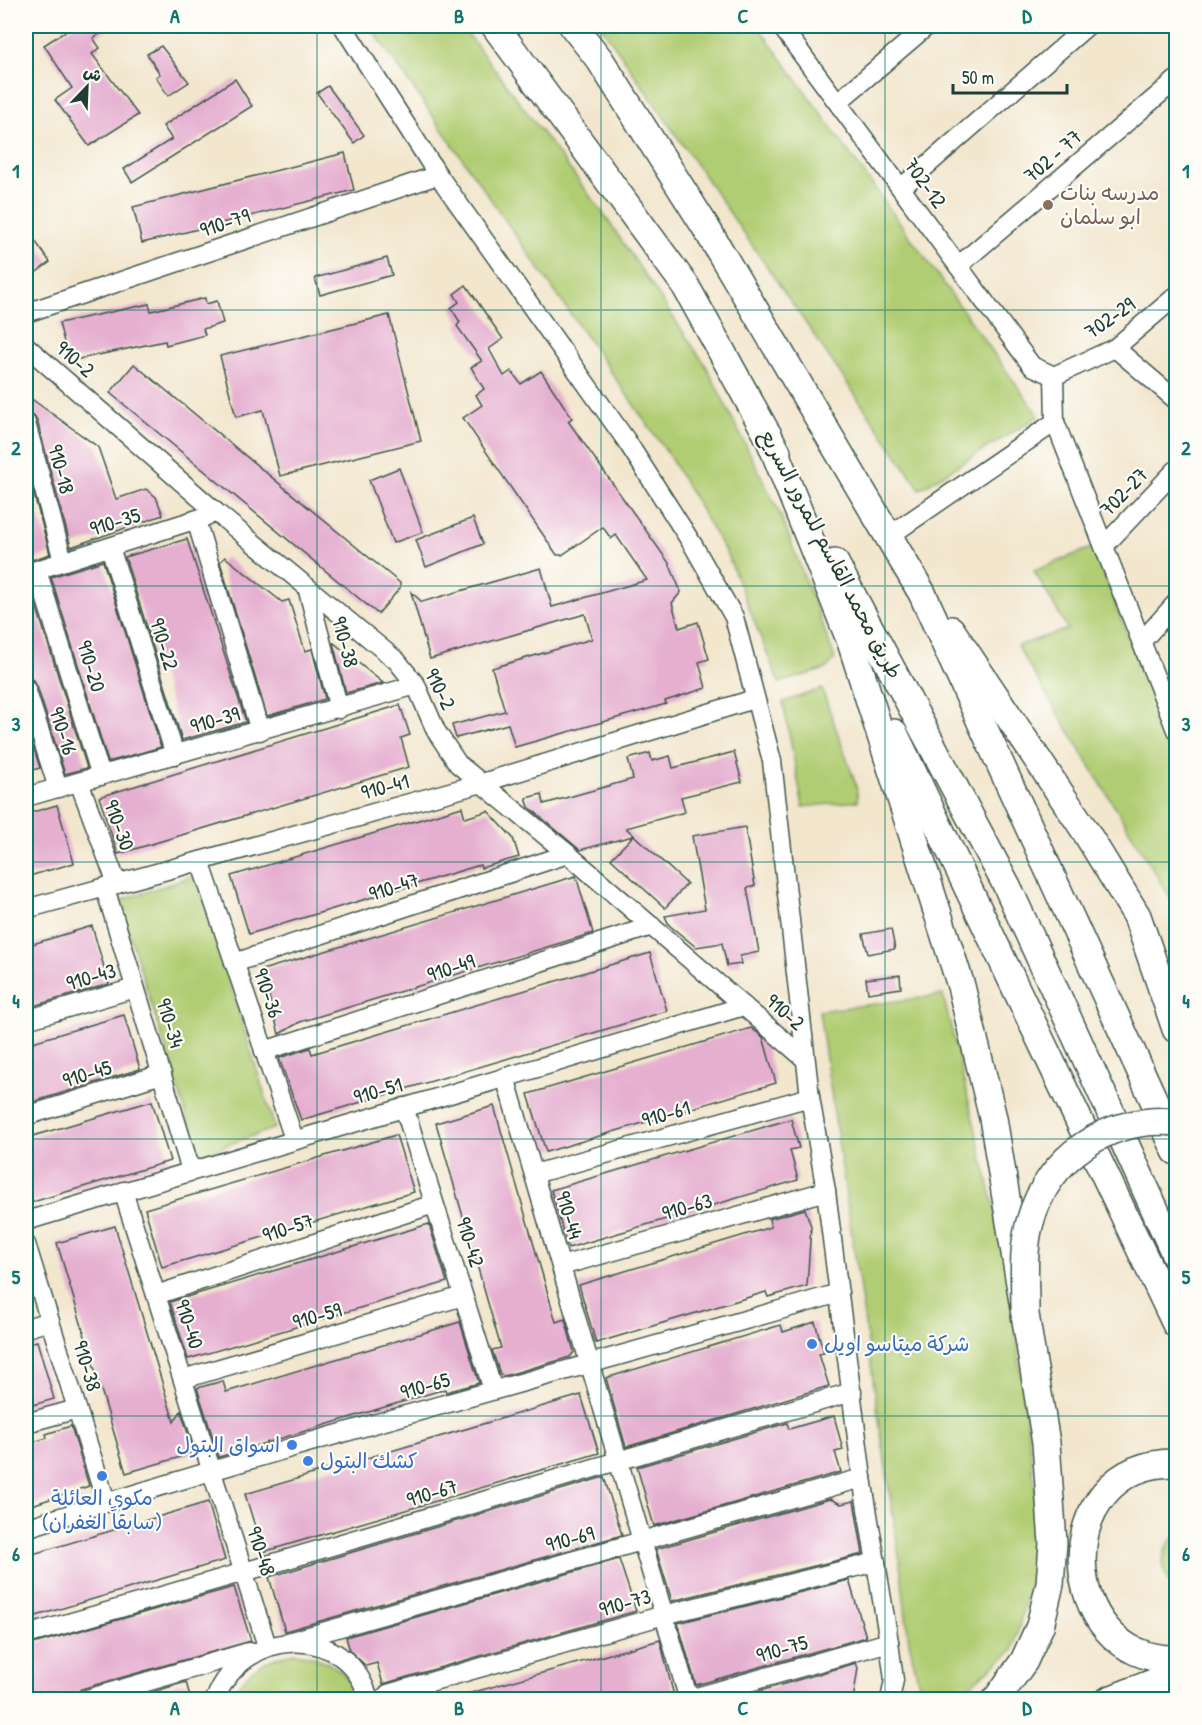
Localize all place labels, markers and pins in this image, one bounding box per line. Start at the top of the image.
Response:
place label: مدرسه بنات ابو سلمان [1060,178,1159,231]
marker: مدرسه بنات ابو سلمان [1041,198,1055,212]
place label: شركة ميتاسو اويل [824,1329,970,1358]
marker: شركة ميتاسو اويل [805,1337,819,1351]
place label: اسواق البتول [176,1430,280,1459]
marker: اسواق البتول [285,1438,299,1452]
place label: كشك البتول [320,1446,417,1475]
marker: كشك البتول [301,1454,315,1468]
marker: مكوى العائلة (سابقاً الغفران) [95,1469,109,1483]
place label: مكوى العائلة (سابقاً الغفران) [42,1483,162,1536]

